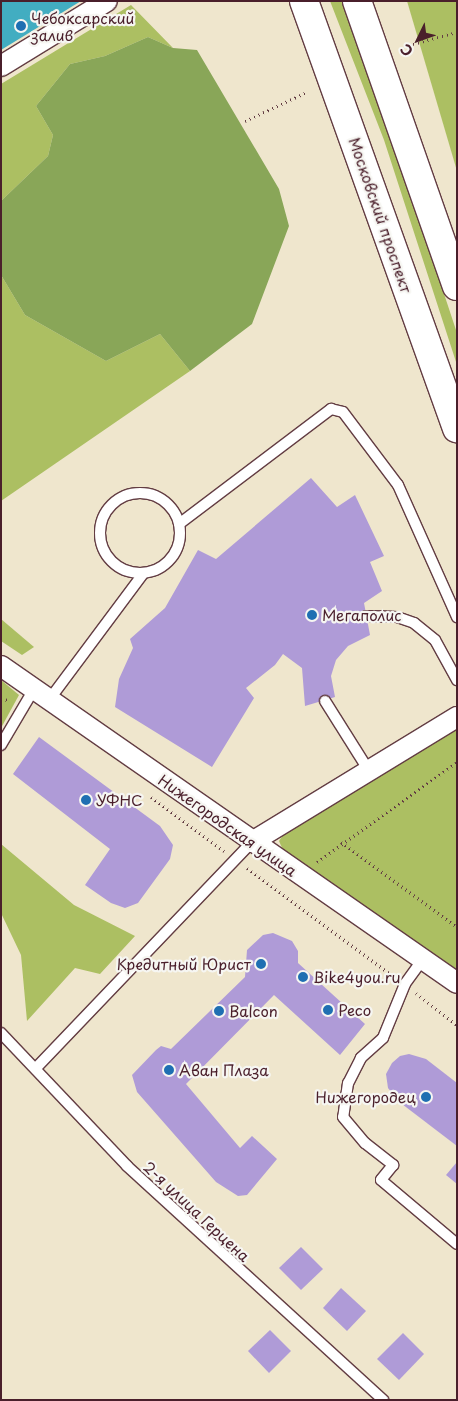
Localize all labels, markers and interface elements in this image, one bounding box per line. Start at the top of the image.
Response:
place label: Чебоксарский залив [31,8,134,43]
north arrow [393,15,443,65]
marker: Чебоксарский залив [15,20,27,32]
text: С [395,39,418,61]
street label: Московский проспект [346,135,416,295]
place label: Мегаполис [322,606,401,624]
marker: Мегаполис [306,609,318,621]
street label: Нижегородская улица [155,770,301,880]
place label: УФНС [96,791,143,809]
marker: УФНС [80,794,92,806]
place label: Кредитный Юрист [116,955,251,973]
marker: Кредитный Юрист [255,958,267,970]
place label: Bike4you.ru [313,968,401,986]
marker: Bike4you.ru [297,971,309,983]
place label: Ресо [338,1001,371,1019]
place label: Balcon [229,1002,278,1020]
marker: Ресо [322,1004,334,1016]
marker: Balcon [213,1005,225,1017]
place label: Аван Плаза [179,1061,269,1079]
marker: Аван Плаза [163,1064,175,1076]
place label: Нижегородец [316,1088,416,1106]
marker: Нижегородец [420,1091,432,1103]
street label: 2-я улица Герцена [140,1157,254,1265]

